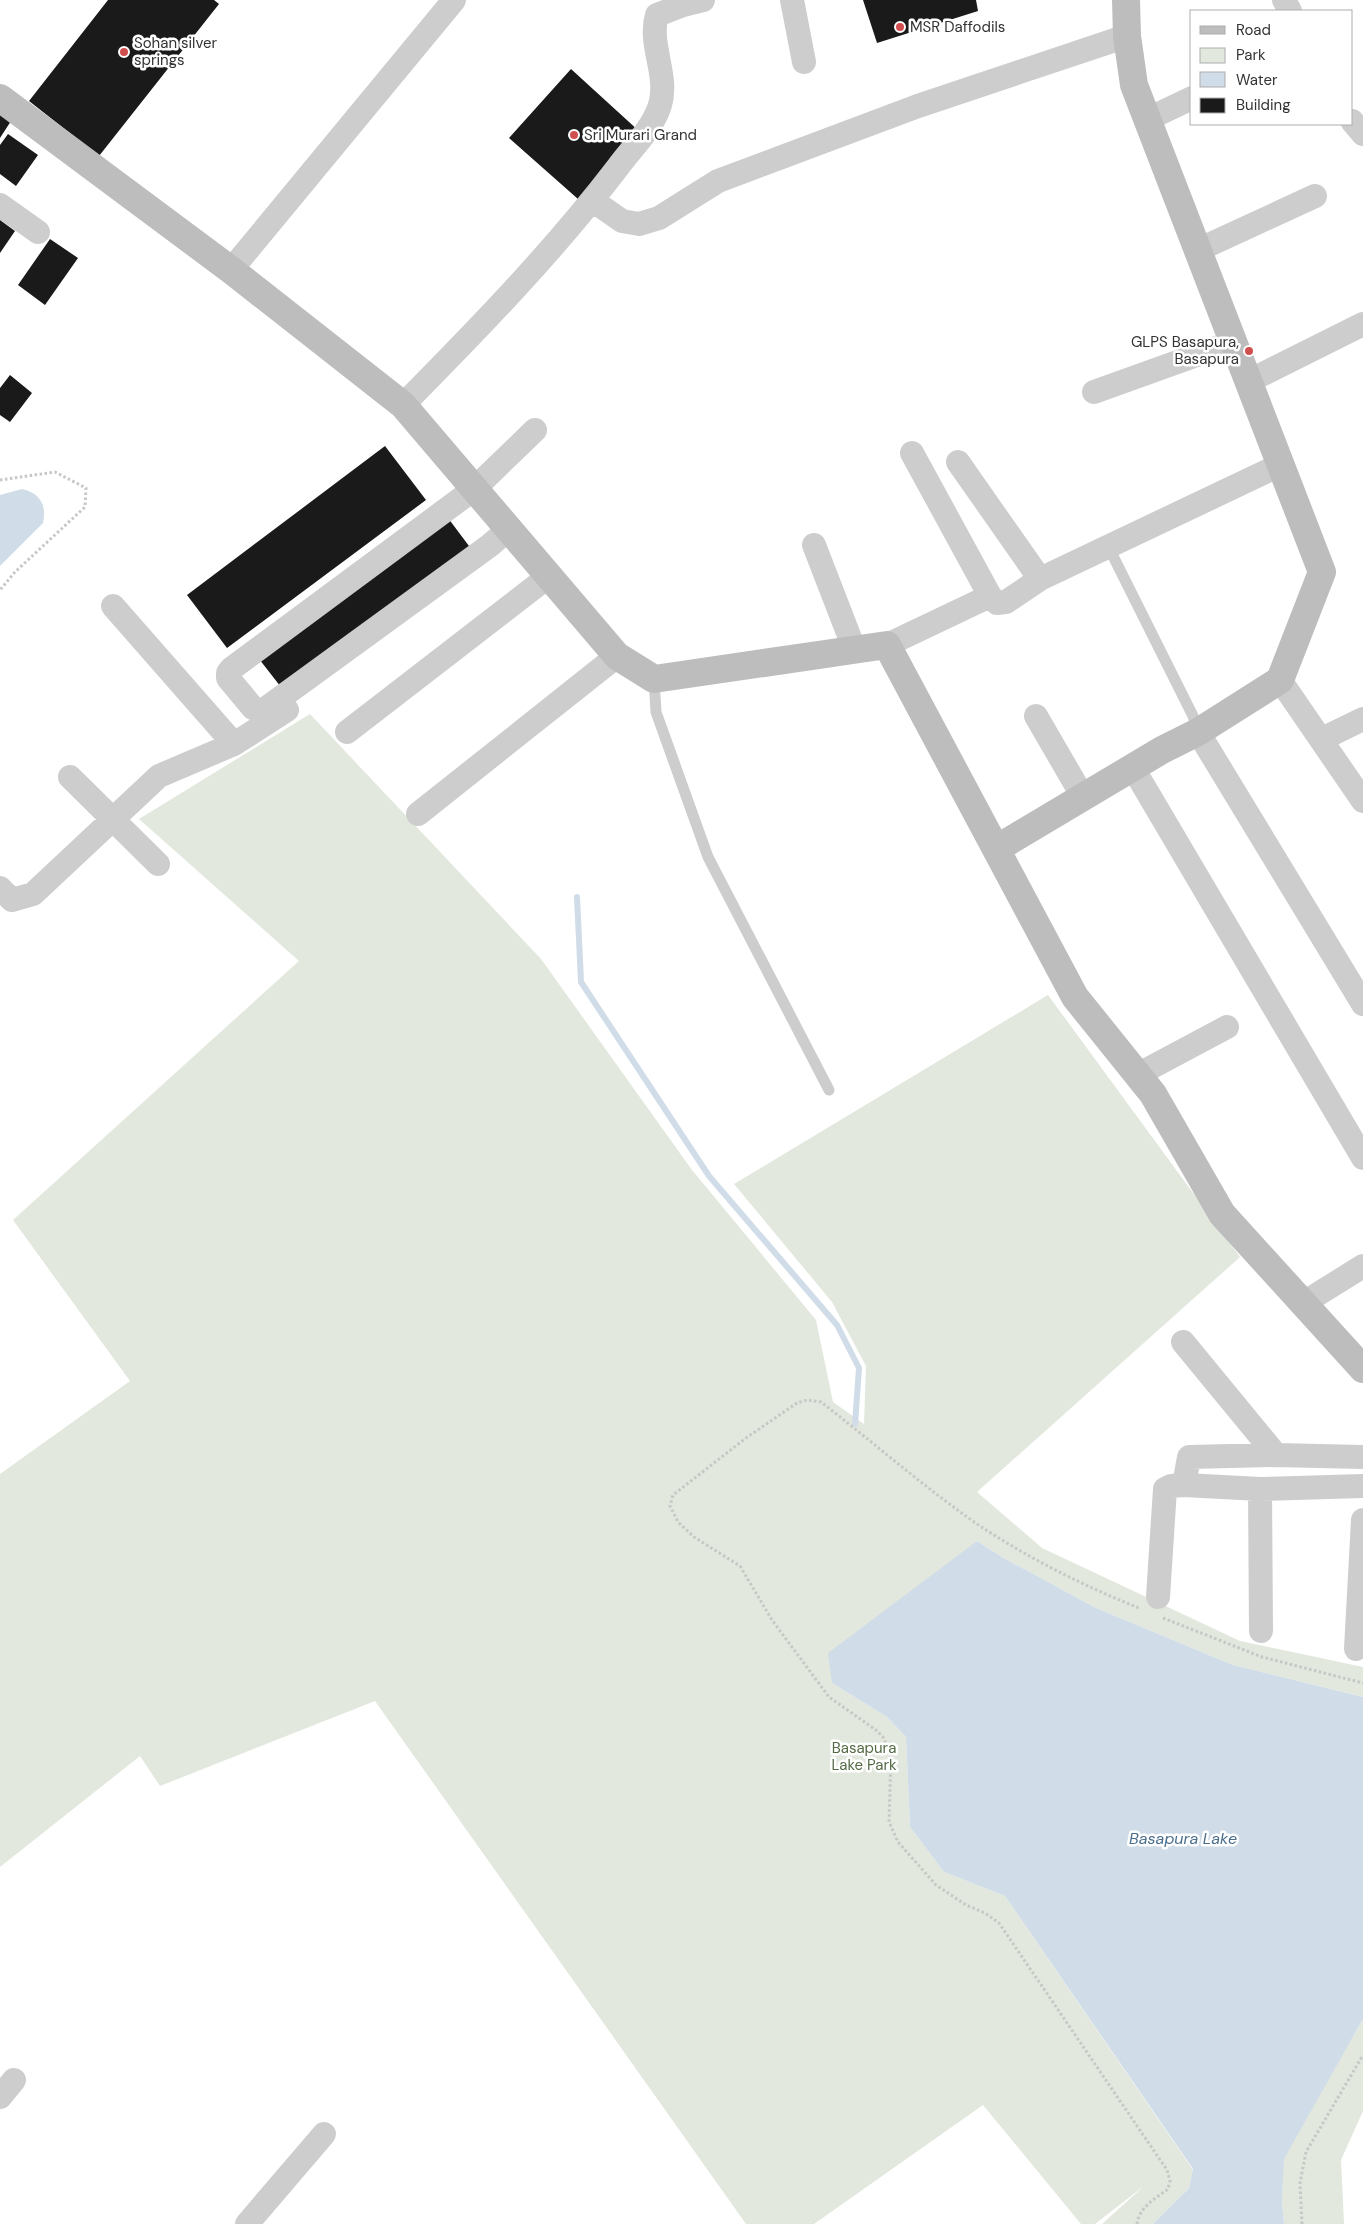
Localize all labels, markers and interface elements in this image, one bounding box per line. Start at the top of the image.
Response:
legend [1190,10,1353,125]
place label: MSR Daffodils [910,17,1005,37]
text: Road [1236,20,1271,40]
marker: MSR Daffodils [894,21,906,33]
place label: Sohan silver springs [134,33,218,70]
text: Park [1236,45,1266,65]
marker: Sohan silver springs [118,46,130,58]
text: Water [1236,70,1278,90]
text: Building [1236,95,1291,115]
place label: Sri Murari Grand [584,125,697,145]
marker: Sri Murari Grand [568,129,580,141]
place label: GLPS Basapura, Basapura [1131,332,1239,369]
marker: GLPS Basapura, Basapura [1243,345,1255,357]
park label: Basapura Lake Park [831,1738,897,1775]
water label: Basapura Lake [1129,1828,1237,1849]

